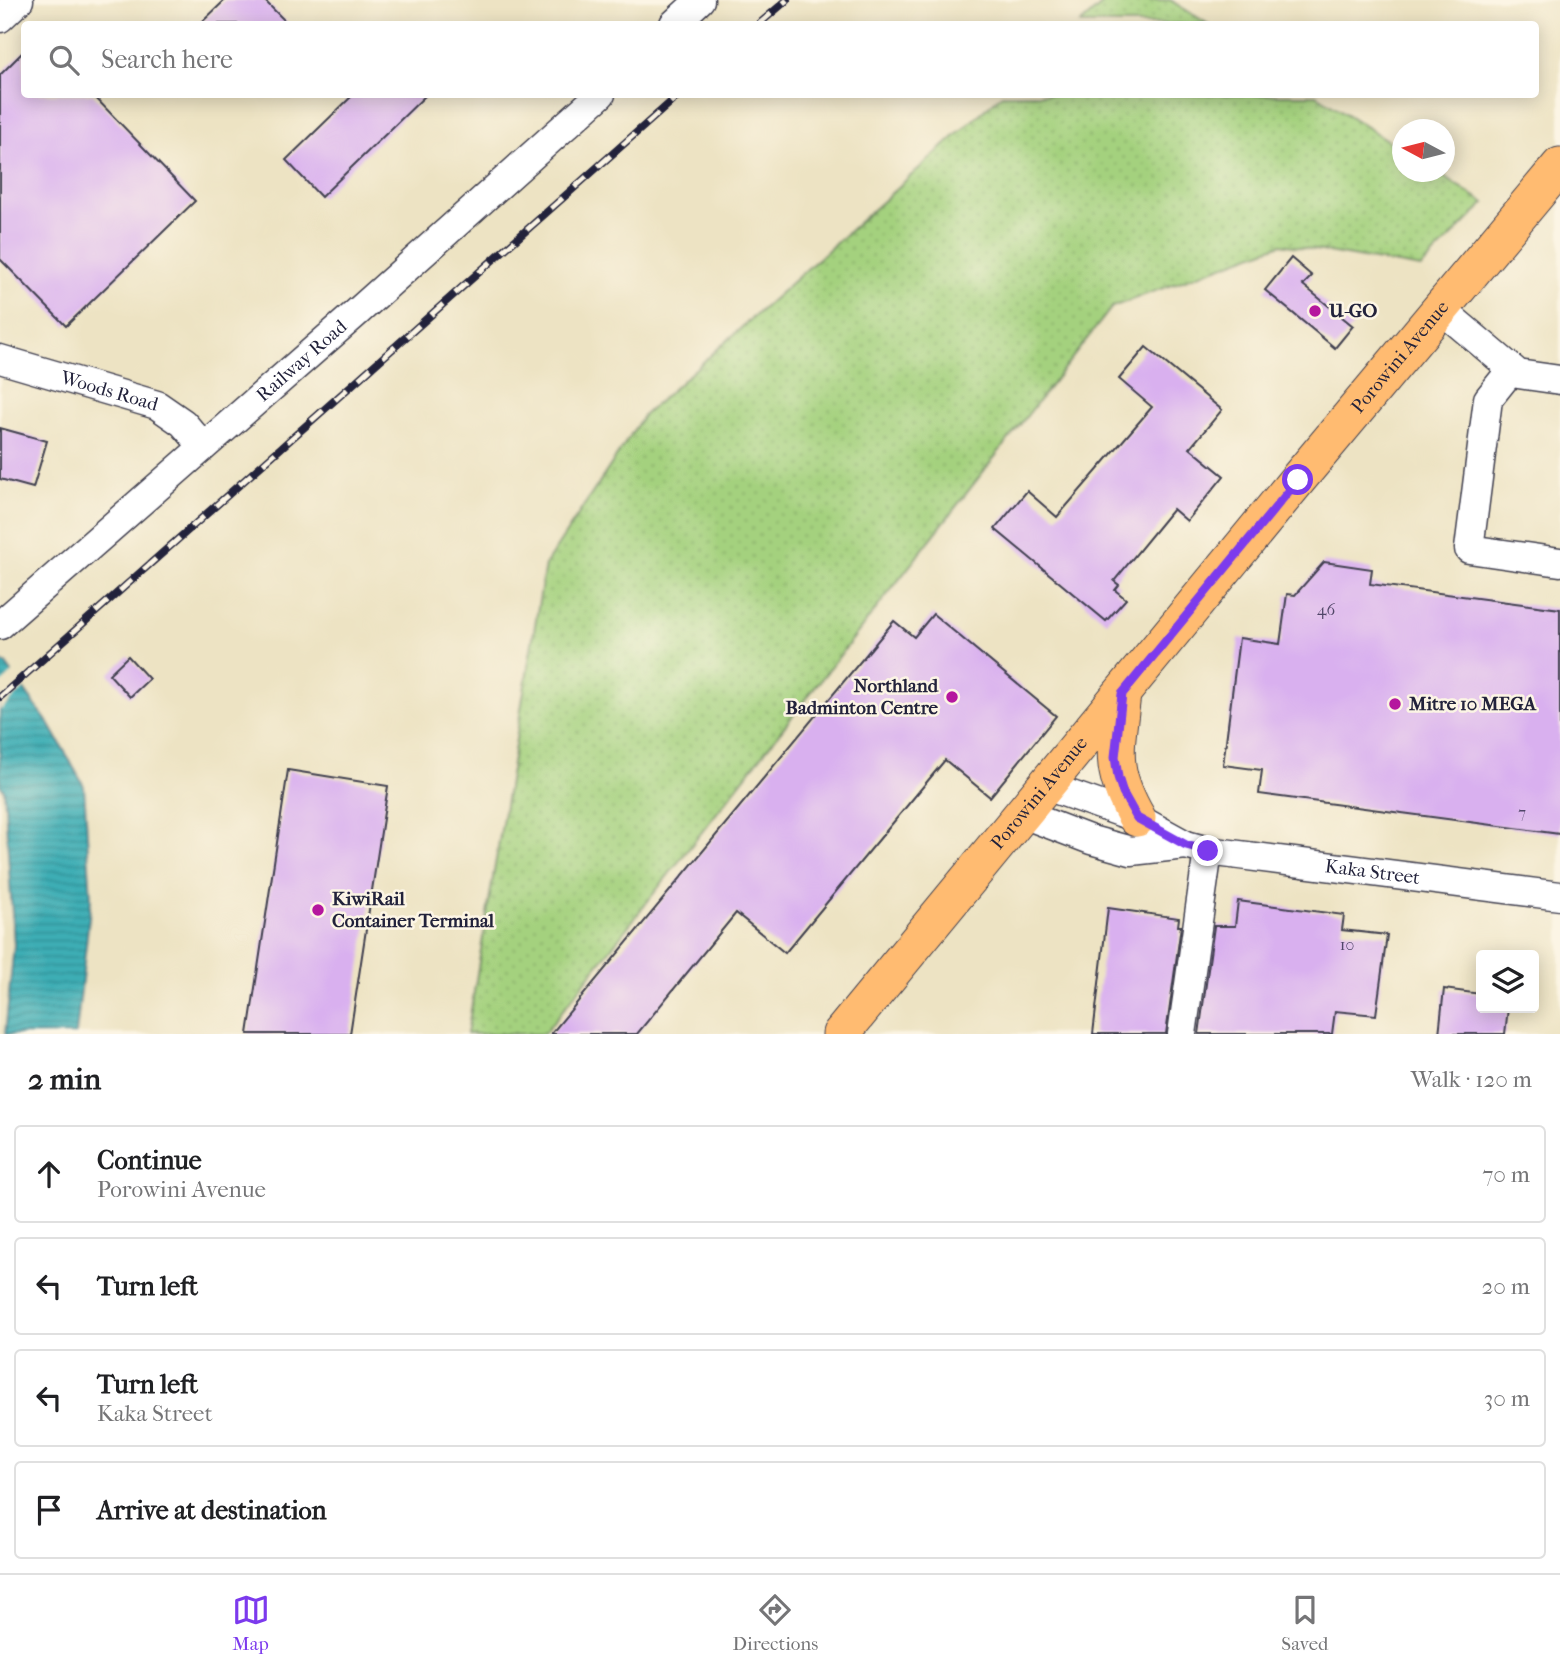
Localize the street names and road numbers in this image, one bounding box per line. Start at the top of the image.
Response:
street label: Porowini Avenue [1347,296,1453,418]
street label: Railway Road [252,315,352,406]
street label: Woods Road [57,366,161,416]
street label: Porowini Avenue [986,732,1092,854]
street label: Kaka Street [1324,855,1421,889]

